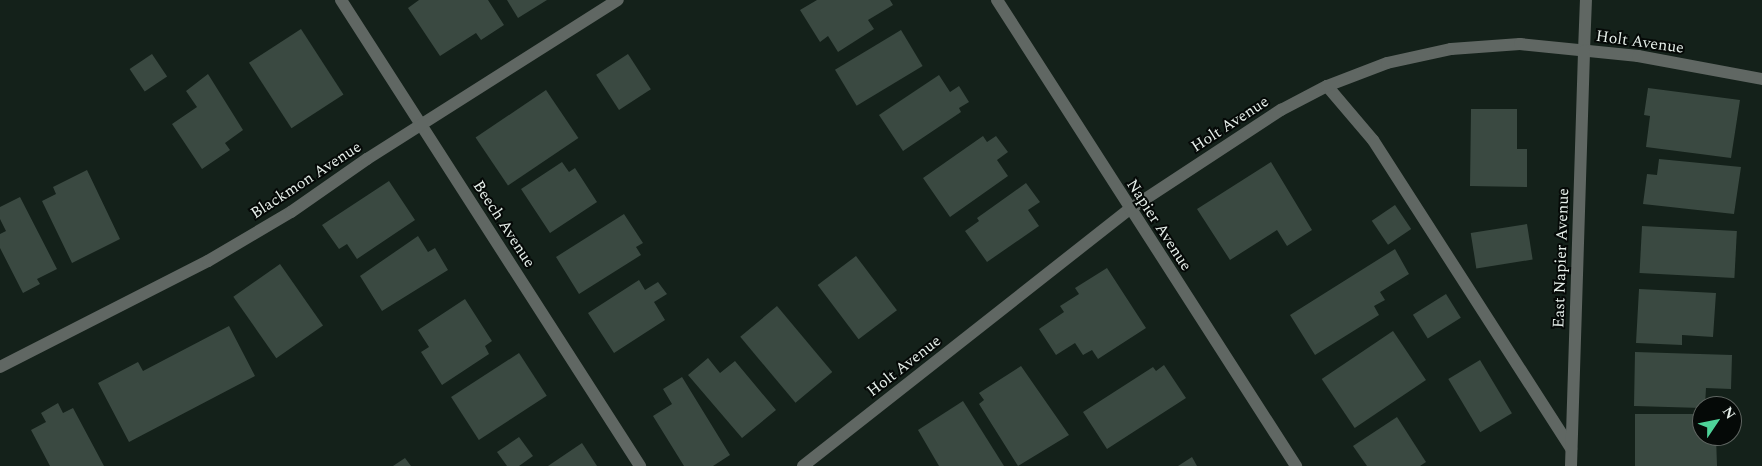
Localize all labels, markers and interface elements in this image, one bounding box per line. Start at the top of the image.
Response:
street label: Holt Avenue [1595,26,1685,58]
street label: Holt Avenue [1188,92,1272,156]
street label: Blackmon Avenue [247,137,365,223]
street label: Napier Avenue [1122,176,1196,274]
street label: Beech Avenue [469,177,539,271]
street label: East Napier Avenue [1549,188,1573,328]
street label: Holt Avenue [863,331,945,401]
north arrow [1692,396,1742,446]
text: N [1717,402,1741,424]

